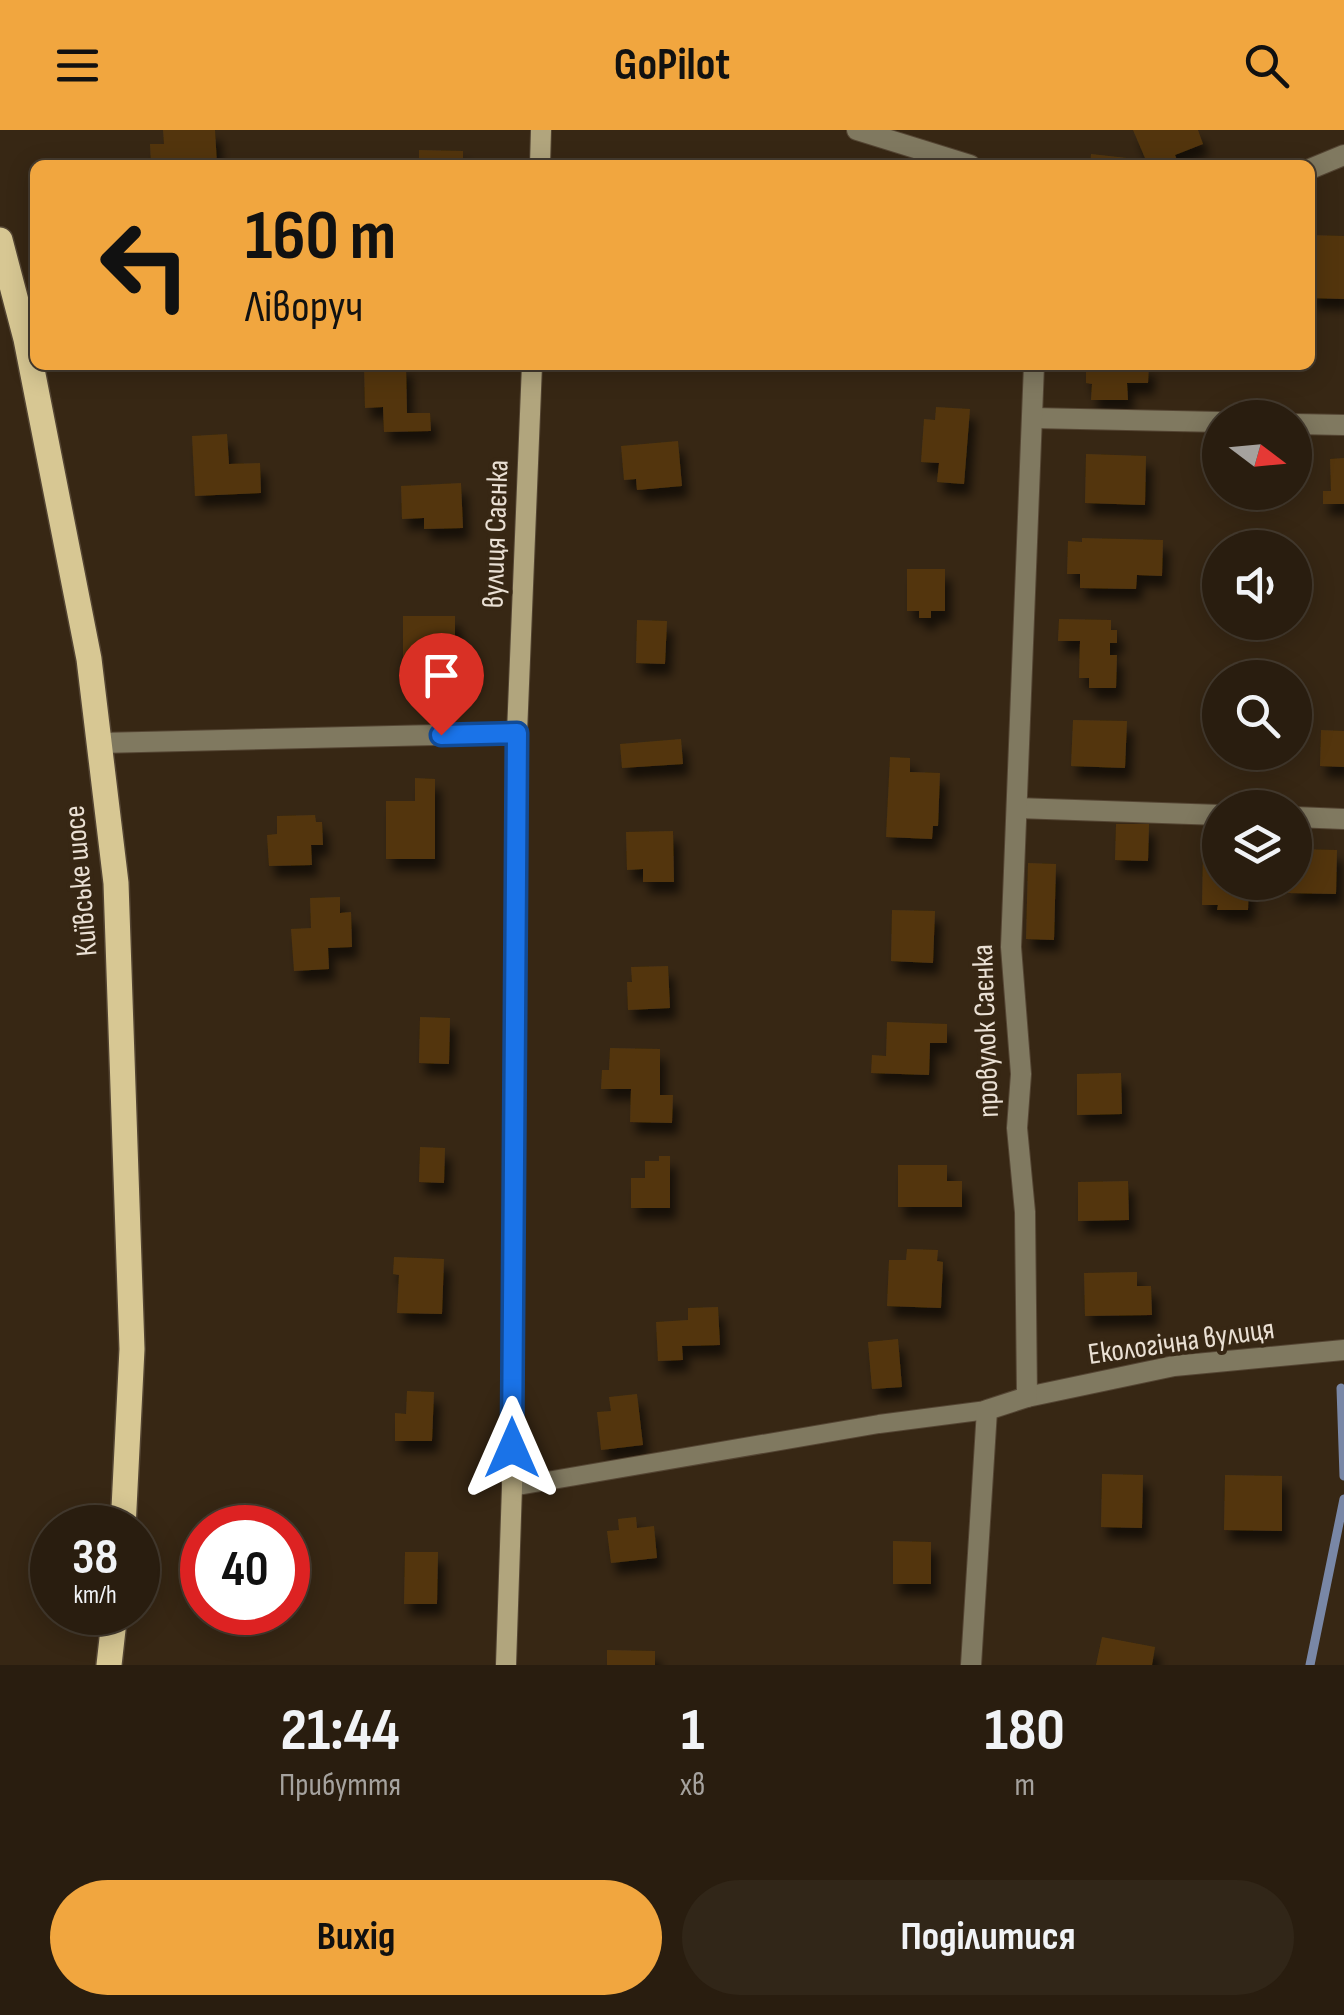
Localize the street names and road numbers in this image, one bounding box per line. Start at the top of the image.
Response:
street label: вулиця Саєнка [475,459,517,609]
street label: Київське шосе [56,804,106,958]
street label: провулок Саєнка [965,944,1007,1118]
street label: Екологічна вулиця [1086,1311,1277,1373]

